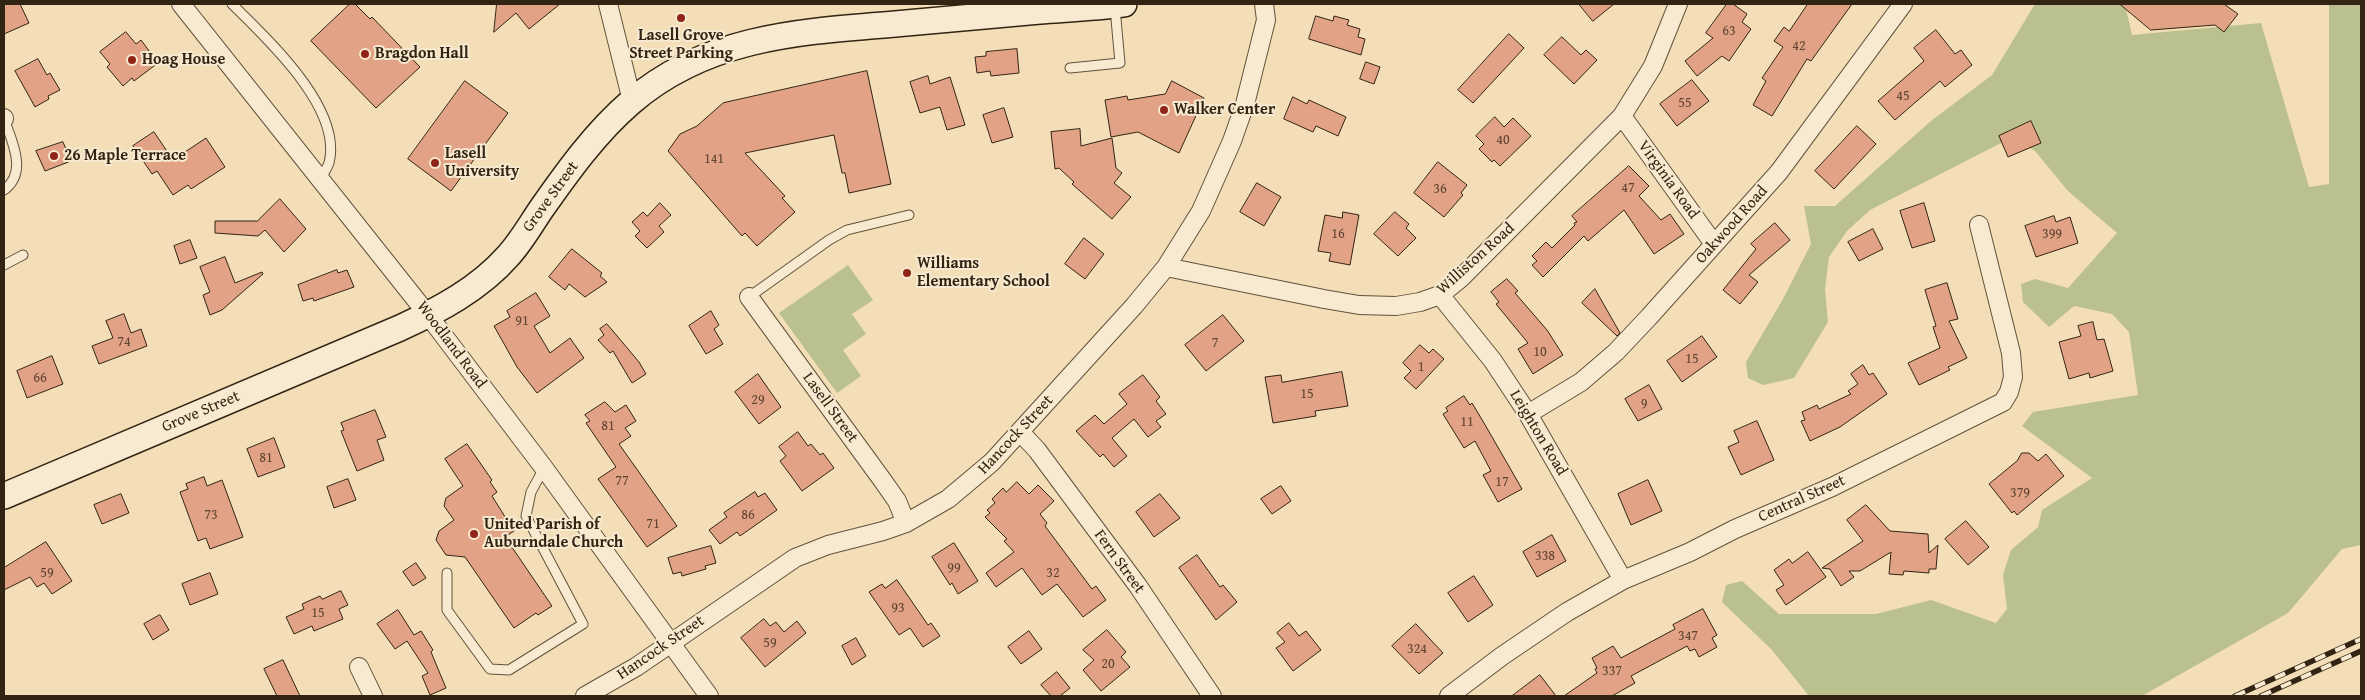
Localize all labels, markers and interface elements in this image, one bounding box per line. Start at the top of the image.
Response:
marker: Lasell Grove Street Parking [675,12,687,24]
house number: 63 [1722,23,1736,39]
place label: Lasell Grove Street Parking [629,26,733,64]
house number: 42 [1792,38,1806,54]
place label: Bragdon Hall [375,44,469,64]
marker: Bragdon Hall [359,48,371,60]
place label: Hoag House [142,50,225,70]
marker: Hoag House [126,54,138,66]
house number: 45 [1896,88,1910,104]
house number: 55 [1678,95,1692,111]
place label: Walker Center [1174,100,1275,120]
marker: Walker Center [1158,104,1170,116]
house number: 40 [1496,132,1510,148]
street label: Virginia Road [1633,137,1703,223]
place label: Lasell University [445,144,519,182]
place label: 26 Maple Terrace [64,146,186,166]
marker: 26 Maple Terrace [48,150,60,162]
house number: 141 [704,151,724,167]
marker: Lasell University [429,157,441,169]
street label: Grove Street [519,158,583,236]
house number: 47 [1621,180,1635,196]
house number: 36 [1433,181,1447,197]
street label: Oakwood Road [1692,182,1772,268]
street label: Williston Road [1433,219,1519,299]
house number: 16 [1331,226,1345,242]
house number: 399 [2042,226,2062,242]
place label: Williams Elementary School [917,254,1050,292]
marker: Williams Elementary School [901,267,913,279]
street label: Woodland Road [412,298,490,392]
house number: 91 [515,313,529,329]
house number: 74 [117,334,131,350]
house number: 7 [1212,335,1218,351]
house number: 10 [1533,344,1547,360]
house number: 15 [1685,351,1699,367]
house number: 1 [1418,359,1424,375]
street label: Lasell Street [798,369,862,447]
house number: 66 [33,370,47,386]
house number: 15 [1300,386,1314,402]
street label: Grove Street [159,387,243,437]
street label: Leighton Road [1505,387,1571,479]
street label: Hancock Street [974,391,1058,479]
house number: 29 [751,392,765,408]
house number: 9 [1641,396,1647,412]
house number: 11 [1460,414,1474,430]
house number: 81 [601,418,615,434]
house number: 81 [259,450,273,466]
street label: Central Street [1755,471,1849,527]
house number: 77 [615,473,629,489]
house number: 17 [1495,474,1509,490]
house number: 379 [2010,485,2030,501]
house number: 73 [204,507,218,523]
house number: 86 [741,507,755,523]
place label: United Parish of Auburndale Church [484,515,623,553]
house number: 71 [646,516,660,532]
street label: Fern Street [1089,526,1149,598]
marker: United Parish of Auburndale Church [468,528,480,540]
house number: 338 [1535,548,1555,564]
house number: 99 [947,560,961,576]
house number: 59 [40,565,54,581]
house number: 32 [1046,565,1060,581]
house number: 93 [891,600,905,616]
house number: 15 [311,605,325,621]
street label: Hancock Street [614,612,708,684]
house number: 347 [1678,628,1698,644]
house number: 59 [763,635,777,651]
house number: 324 [1407,641,1427,657]
house number: 20 [1101,656,1115,672]
house number: 337 [1602,663,1622,679]

